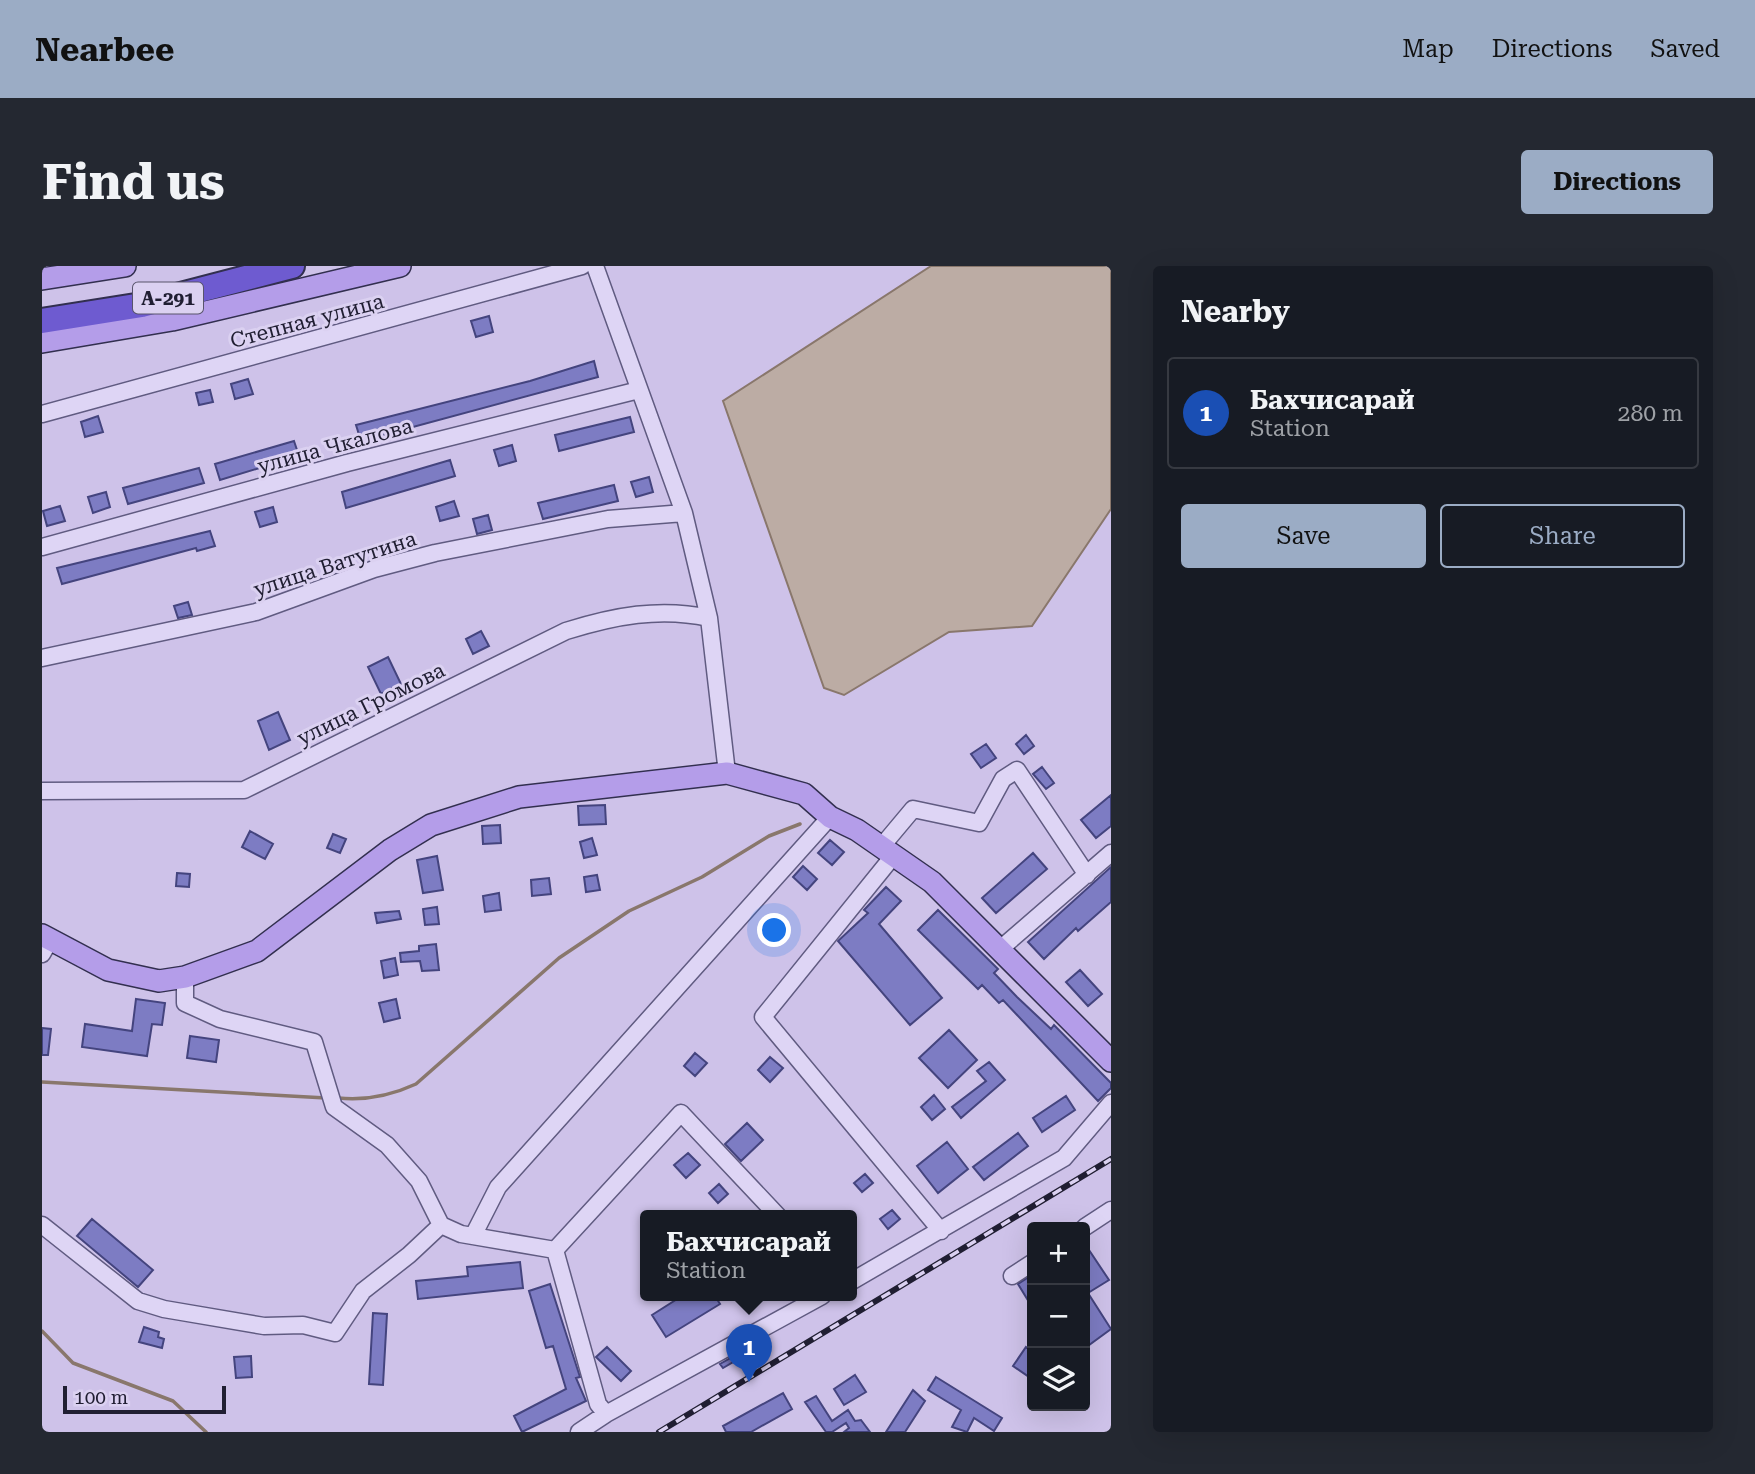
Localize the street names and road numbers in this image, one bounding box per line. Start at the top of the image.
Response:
road number: А-291 [133,282,203,314]
street label: Степная улица [228,289,387,353]
street label: улица Чкалова [255,414,416,478]
street label: улица Ватутина [251,526,420,602]
street label: улица Громова [293,658,449,750]

